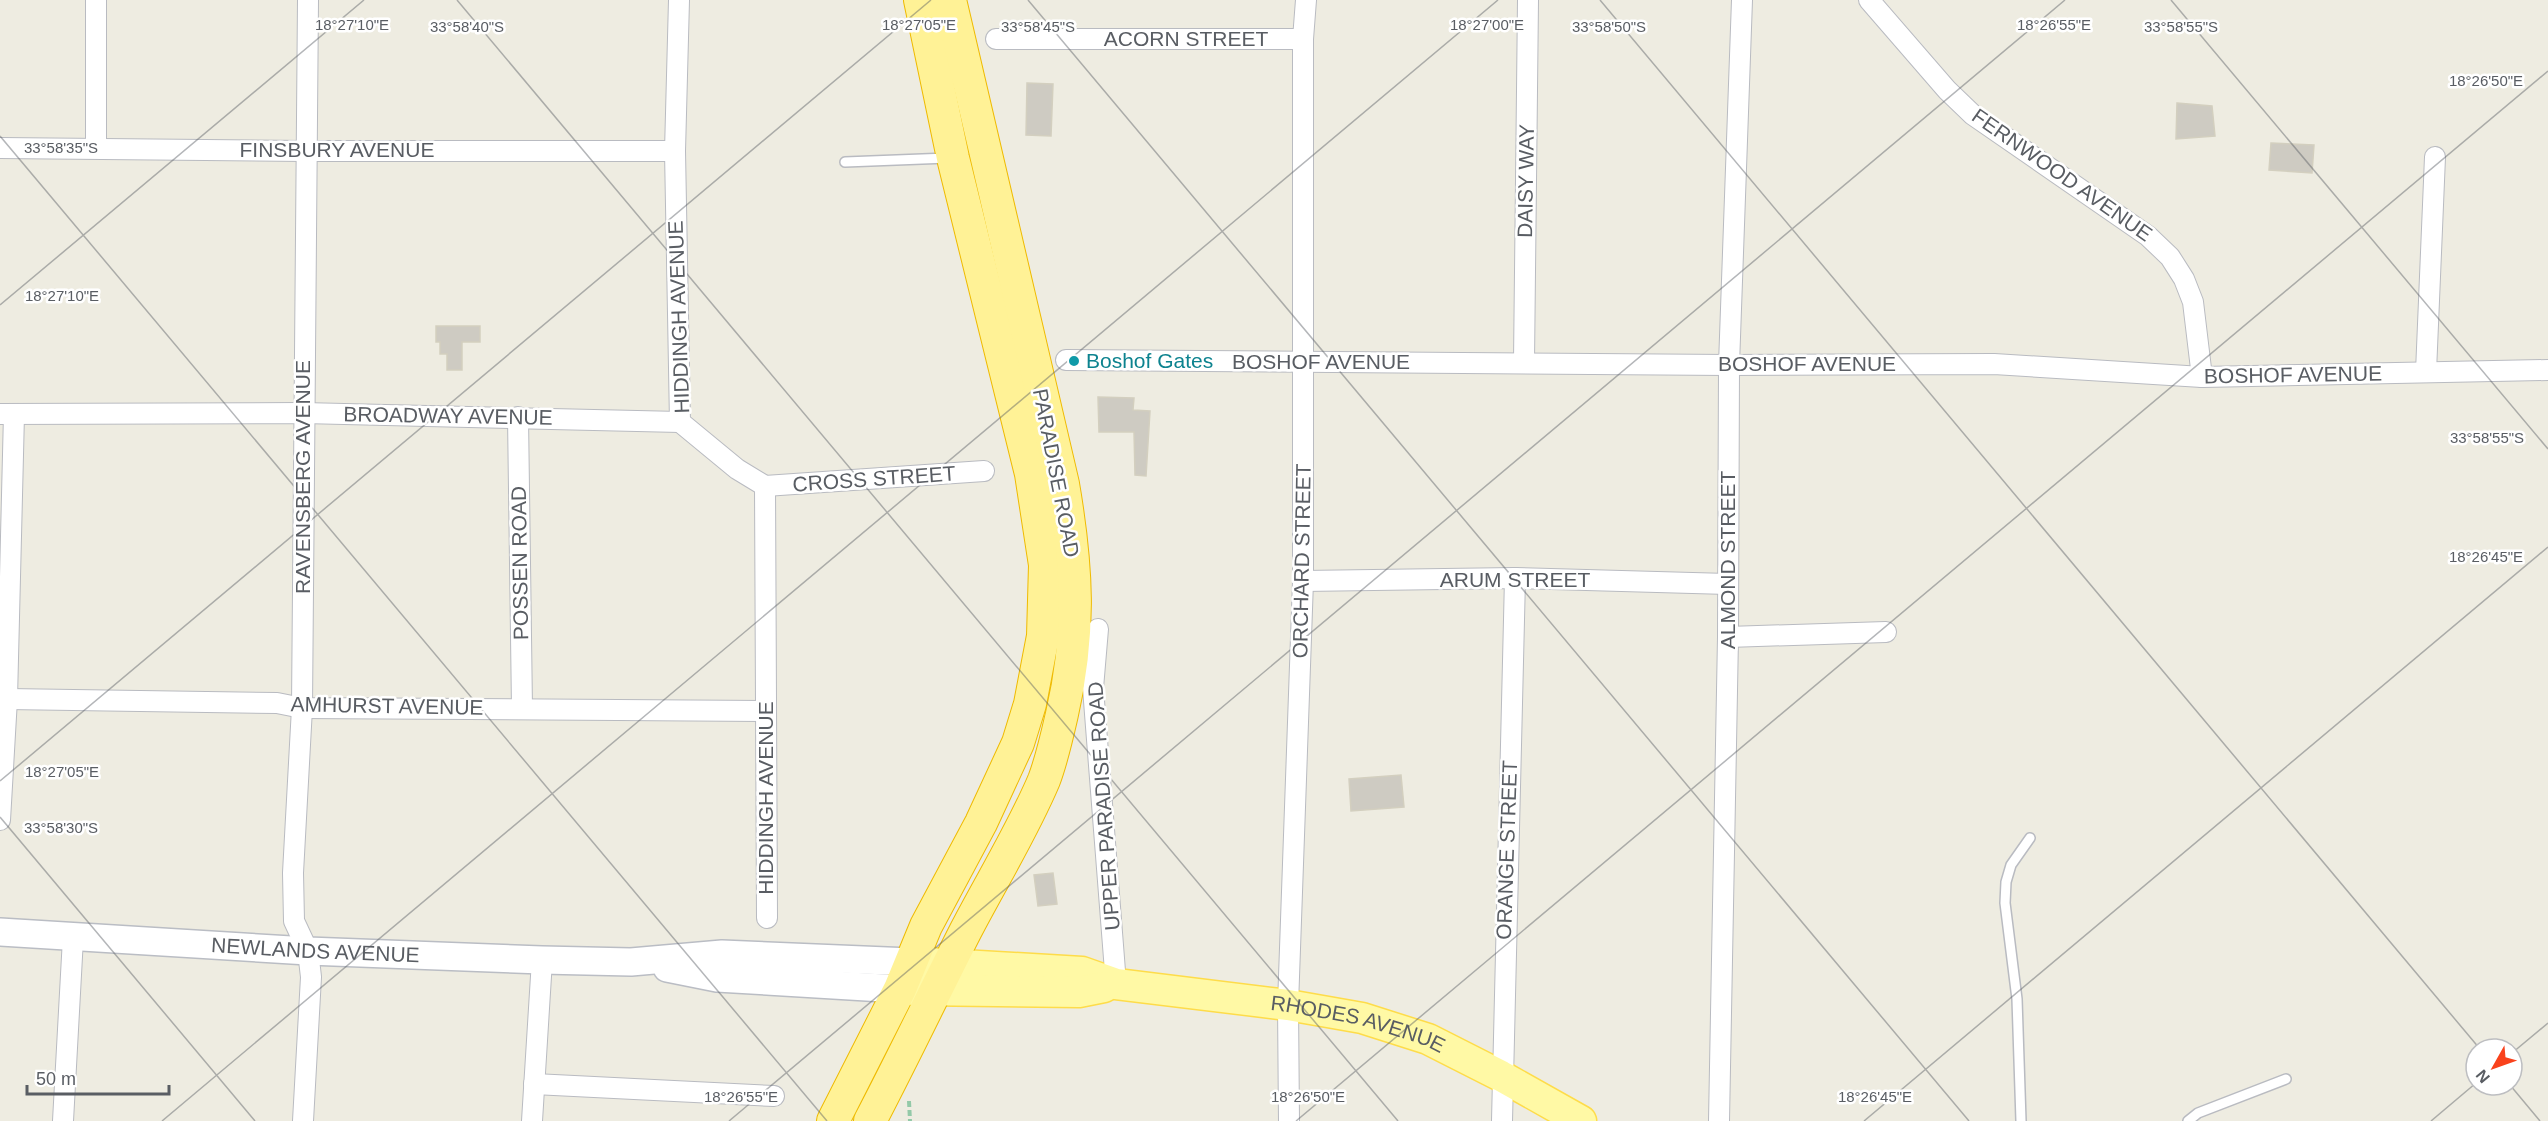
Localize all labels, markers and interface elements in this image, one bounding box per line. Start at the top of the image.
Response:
text: 18°27'10"E [315,16,389,33]
text: 18°27'05"E [882,16,956,33]
text: 18°27'00"E [1450,16,1524,33]
text: 18°26'55"E [2017,16,2091,33]
text: 33°58'40"S [430,18,504,35]
text: 33°58'45"S [1001,18,1075,35]
text: 33°58'50"S [1572,18,1646,35]
text: 33°58'55"S [2144,18,2218,35]
street label: ACORN STREET [1104,27,1268,50]
text: 18°26'50"E [2449,72,2523,89]
street label: FERNWOOD AVENUE [1968,104,2157,245]
street label: DAISY WAY [1513,124,1538,238]
street label: FINSBURY AVENUE [240,138,434,161]
text: 33°58'35"S [24,139,98,156]
street label: HIDDINGH AVENUE [664,220,693,414]
text: 18°27'10"E [25,287,99,304]
place label: Boshof Gates [1086,349,1213,372]
street label: BOSHOF AVENUE [1232,350,1410,373]
street label: BOSHOF AVENUE [1718,352,1896,375]
marker: Boshof Gates [1067,354,1081,368]
street label: RAVENSBERG AVENUE [291,360,314,594]
street label: BOSHOF AVENUE [2204,361,2382,388]
street label: PARADISE ROAD [1029,387,1084,559]
street label: BROADWAY AVENUE [343,402,553,429]
text: 33°58'55"S [2450,429,2524,446]
street label: CROSS STREET [792,461,956,496]
street label: ORCHARD STREET [1288,463,1315,659]
street label: ALMOND STREET [1716,471,1739,649]
street label: POSSEN ROAD [507,486,532,640]
text: 18°26'45"E [2449,548,2523,565]
street label: ARUM STREET [1440,568,1590,591]
street label: UPPER PARADISE ROAD [1083,681,1124,931]
street label: AMHURST AVENUE [290,692,484,719]
street label: HIDDINGH AVENUE [754,701,777,895]
street label: ORANGE STREET [1492,760,1521,940]
text: 18°27'05"E [25,763,99,780]
text: 33°58'30"S [24,819,98,836]
street label: NEWLANDS AVENUE [211,933,420,966]
street label: RHODES AVENUE [1269,991,1449,1057]
north arrow [2464,1037,2524,1097]
scale bar [27,1058,170,1096]
text: N [2473,1066,2493,1086]
text: 50 m [36,1069,76,1089]
text: 18°26'55"E [704,1088,778,1105]
text: 18°26'50"E [1271,1088,1345,1105]
text: 18°26'45"E [1838,1088,1912,1105]

